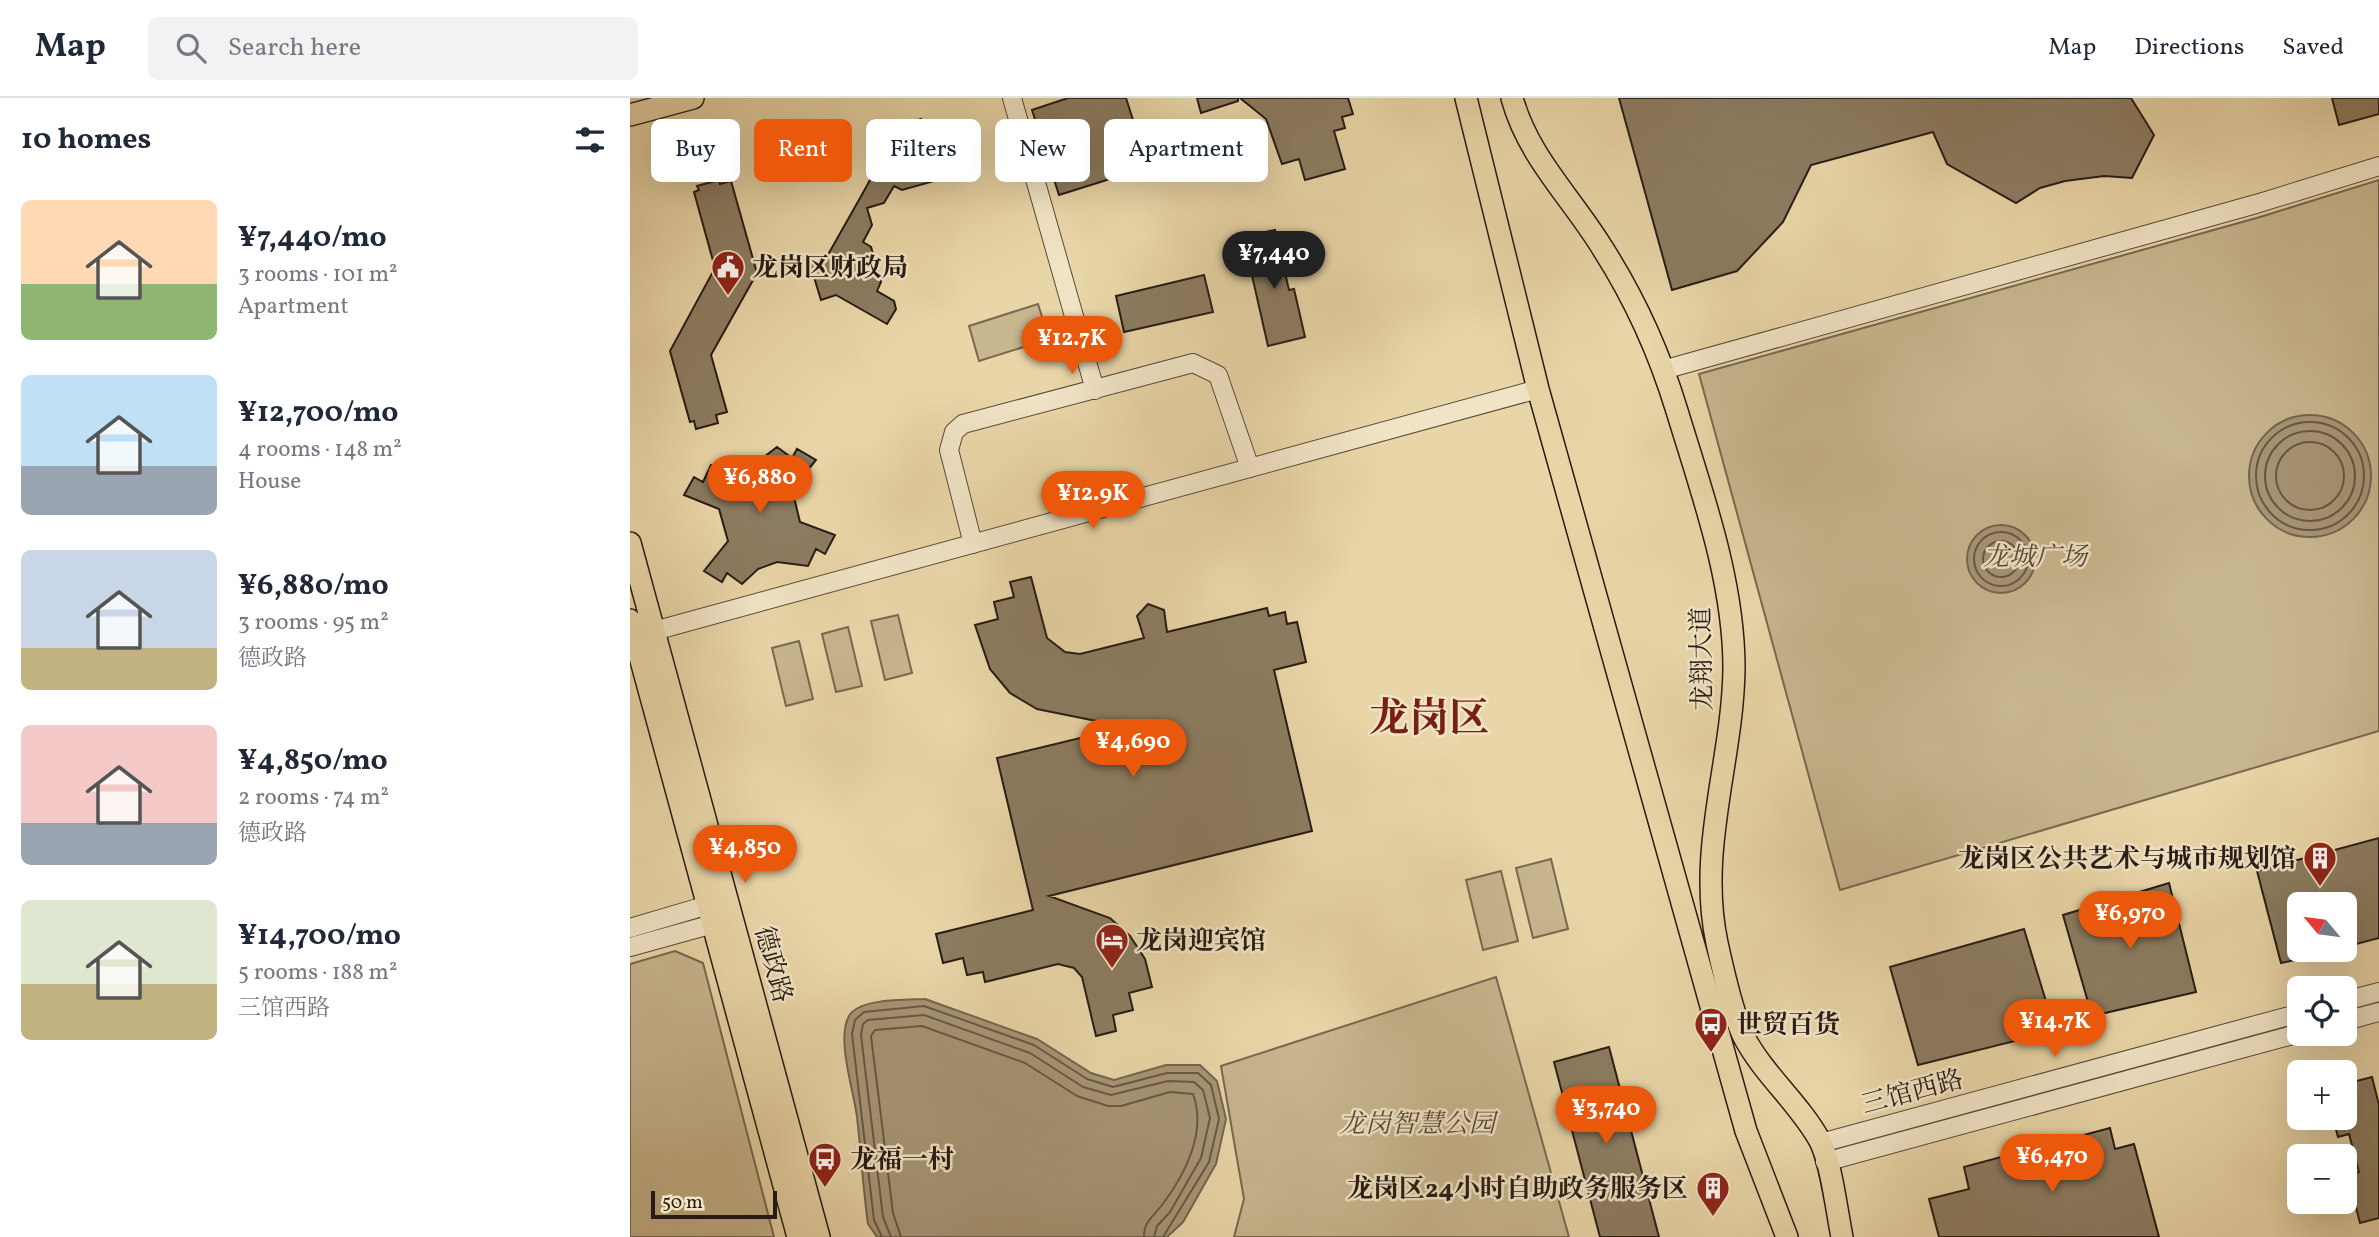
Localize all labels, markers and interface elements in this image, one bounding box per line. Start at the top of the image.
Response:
search box [148,17,638,80]
text: Map [35,25,106,71]
icon: search [172,29,210,67]
text: Search here [228,30,361,66]
text: Map [2048,31,2096,65]
text: Directions [2134,31,2244,65]
text: Saved [2282,31,2344,65]
text: 10 homes [21,119,151,161]
chip: Buy [651,119,740,182]
chip: Rent [754,119,852,182]
chip: Filters [866,119,981,182]
chip: New [995,119,1090,182]
chip: Apartment [1104,119,1268,182]
icon: filters [571,121,609,159]
text: ¥7,440/mo [238,217,387,259]
icon: home [77,228,161,312]
pin: ¥7,440 [1217,232,1331,291]
text: ¥7,440 [1238,238,1310,270]
public building icon: 龙岗区财政局 [709,248,747,297]
place label: 龙岗区财政局 [752,251,908,287]
text: 3 rooms · 101 m² [238,259,398,291]
text: Apartment [238,291,349,323]
pin: ¥12.7K [1015,316,1129,376]
text: ¥12.7K [1037,323,1107,355]
text: ¥12,700/mo [238,392,398,434]
icon: home [77,403,161,487]
text: 4 rooms · 148 m² [238,434,402,466]
pin: ¥6,880 [703,456,817,515]
text: ¥6,880 [723,462,797,494]
text: House [238,466,301,498]
pin: ¥12.9K [1036,472,1150,531]
text: ¥12.9K [1057,478,1129,510]
park label: 龙城广场 [1983,540,2089,576]
text: ¥6,880/mo [238,565,389,607]
icon: home [77,578,161,662]
text: 3 rooms · 95 m² [238,607,389,639]
street label: 龙翔大道 [1684,607,1722,711]
text: 德政路 [238,643,307,675]
district label: 龙岗区 [1369,693,1489,749]
pin: ¥4,690 [1076,720,1190,779]
text: ¥4,690 [1096,726,1170,758]
text: ¥4,850/mo [238,740,388,782]
icon: home [77,753,161,837]
text: 2 rooms · 74 m² [238,782,389,814]
text: 德政路 [238,818,307,850]
pin: ¥4,850 [688,826,802,885]
text: ¥4,850 [709,832,781,864]
building icon: 龙岗区公共艺术与城市规划馆 [2301,839,2339,888]
place label: 龙岗区公共艺术与城市规划馆 [1958,842,2296,878]
pin: ¥6,970 [2073,892,2187,951]
north arrow [2287,892,2357,962]
map controls [2287,892,2357,1214]
text: ¥6,970 [2095,898,2165,930]
text: ¥14,700/mo [238,915,401,957]
hotel icon: 龙岗迎宾馆 [1093,921,1131,970]
street label: 德政路 [745,922,800,1007]
place label: 龙岗迎宾馆 [1136,924,1266,960]
icon: home [77,928,161,1012]
text: 5 rooms · 188 m² [238,957,397,989]
button: locate [2287,976,2357,1046]
text: 三馆西路 [238,993,330,1025]
pin: ¥14.7K [1998,1000,2112,1059]
bus stop icon: 世贸百货 [1692,1005,1730,1054]
text: ¥14.7K [2019,1006,2091,1038]
place label: 世贸百货 [1736,1008,1840,1044]
button: + [2287,1060,2357,1130]
street label: 三馆西路 [1858,1062,1967,1124]
pin: ¥3,740 [1549,1086,1663,1146]
text: ¥3,740 [1571,1093,1641,1125]
park label: 龙岗智慧公园 [1339,1107,1499,1143]
pin: ¥6,470 [1995,1134,2109,1194]
bus stop icon: 龙福一村 [806,1140,844,1189]
text: ¥6,470 [2016,1141,2088,1173]
place label: 龙福一村 [850,1143,954,1179]
button: − [2287,1144,2357,1214]
building icon: 龙岗区24小时自助政务服务区 [1694,1169,1732,1218]
place label: 龙岗区24小时自助政务服务区 [1347,1172,1688,1208]
scale bar [651,1188,777,1220]
text: 50 m [662,1190,703,1216]

